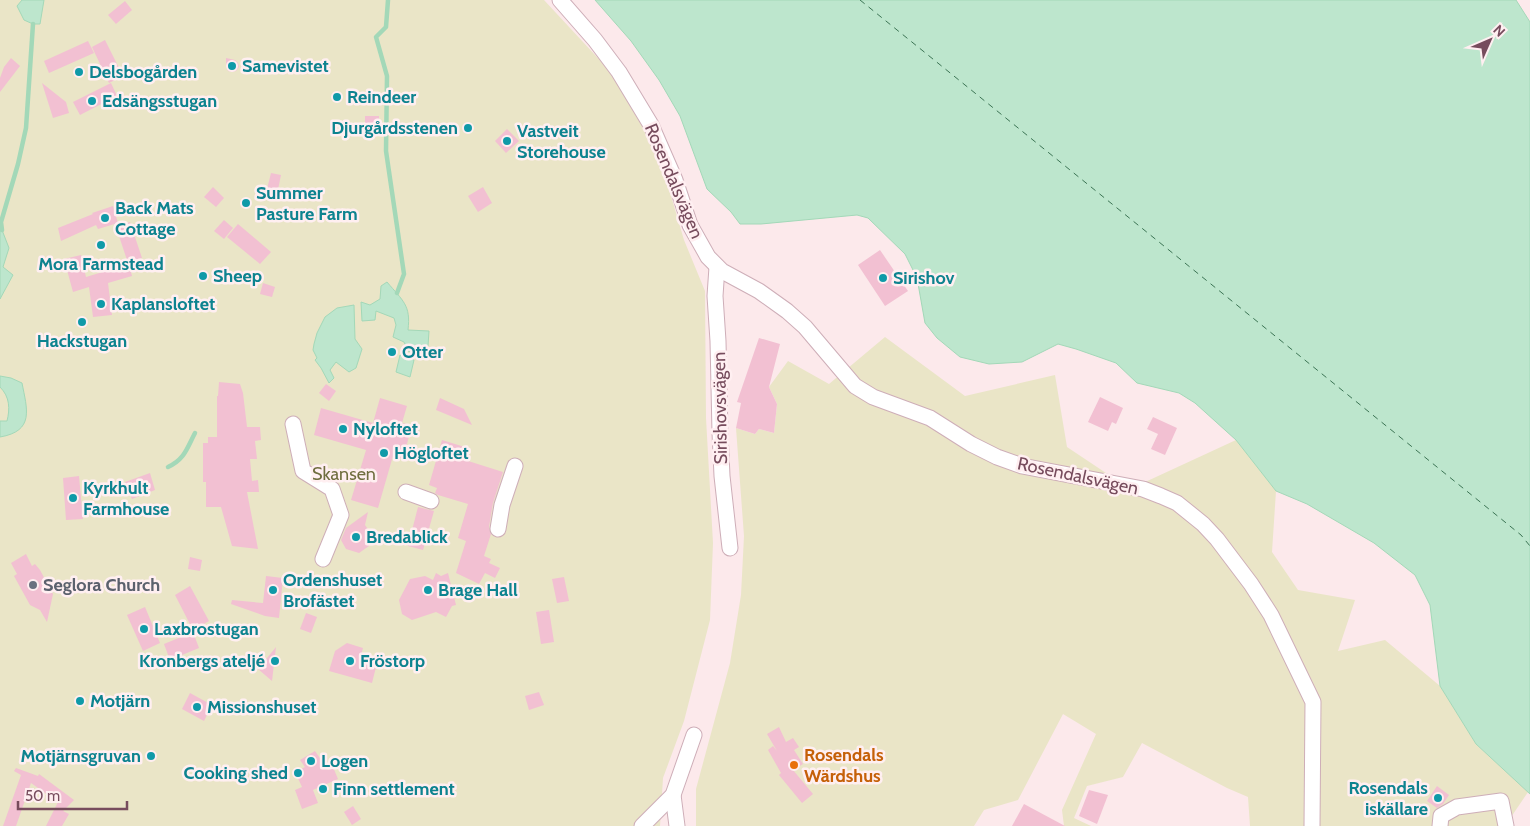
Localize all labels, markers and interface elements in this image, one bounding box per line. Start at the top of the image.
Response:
north arrow [1465,15,1515,65]
text: N [1489,21,1509,41]
place label: Samevistet [242,55,329,77]
marker: Samevistet [226,60,238,72]
place label: Delsbogården [89,61,197,83]
marker: Delsbogården [73,66,85,78]
place label: Reindeer [347,86,416,108]
place label: Edsängsstugan [102,90,217,112]
marker: Reindeer [331,91,343,103]
marker: Edsängsstugan [86,95,98,107]
place label: Djurgårdsstenen [331,117,458,139]
place label: Vastveit Storehouse [517,120,606,163]
street label: Rosendalsvägen [640,120,708,242]
marker: Djurgårdsstenen [462,122,474,134]
marker: Vastveit Storehouse [501,135,513,147]
place label: Summer Pasture Farm [256,182,358,225]
place label: Back Mats Cottage [115,197,194,240]
marker: Summer Pasture Farm [240,197,252,209]
marker: Back Mats Cottage [99,212,111,224]
marker: Mora Farmstead [95,239,107,251]
place label: Mora Farmstead [38,253,164,275]
place label: Sheep [213,265,262,287]
place label: Sirishov [893,267,955,289]
marker: Sheep [197,270,209,282]
marker: Sirishov [877,272,889,284]
place label: Kaplansloftet [111,293,215,315]
marker: Kaplansloftet [95,298,107,310]
marker: Hackstugan [76,316,88,328]
place label: Hackstugan [37,330,127,352]
place label: Otter [402,341,443,363]
marker: Otter [386,346,398,358]
street label: Sirishovsvägen [708,352,732,464]
place label: Nyloftet [353,418,418,440]
marker: Nyloftet [337,423,349,435]
place label: Högloftet [394,442,469,464]
marker: Högloftet [378,447,390,459]
street label: Rosendalsvägen [1016,452,1140,500]
park label: Skansen [312,463,376,485]
place label: Kyrkhult Farmhouse [83,477,169,520]
marker: Kyrkhult Farmhouse [67,492,79,504]
place label: Bredablick [366,526,448,548]
marker: Bredablick [350,531,362,543]
place label: Ordenshuset Brofästet [283,569,382,612]
place label: Seglora Church [43,574,160,596]
marker: Seglora Church [27,579,39,591]
place label: Brage Hall [438,579,518,601]
marker: Ordenshuset Brofästet [267,584,279,596]
marker: Brage Hall [422,584,434,596]
place label: Laxbrostugan [154,618,259,640]
marker: Laxbrostugan [138,623,150,635]
place label: Kronbergs ateljé [139,650,265,672]
place label: Fröstorp [360,650,425,672]
marker: Kronbergs ateljé [269,655,281,667]
marker: Fröstorp [344,655,356,667]
place label: Motjärn [90,690,150,712]
marker: Motjärn [74,695,86,707]
place label: Missionshuset [207,696,316,718]
marker: Missionshuset [191,701,203,713]
place label: Rosendals Wärdshus [804,744,884,787]
place label: Motjärnsgruvan [20,745,141,767]
marker: Motjärnsgruvan [145,750,157,762]
place label: Logen [321,750,368,772]
marker: Logen [305,755,317,767]
marker: Rosendals Wärdshus [788,759,800,771]
place label: Cooking shed [184,762,288,784]
marker: Cooking shed [292,767,304,779]
place label: Rosendals iskällare [1348,777,1428,820]
scale bar [18,778,126,810]
place label: Finn settlement [333,778,455,800]
marker: Finn settlement [317,783,329,795]
text: 50 m [25,787,60,805]
marker: Rosendals iskällare [1432,792,1444,804]

